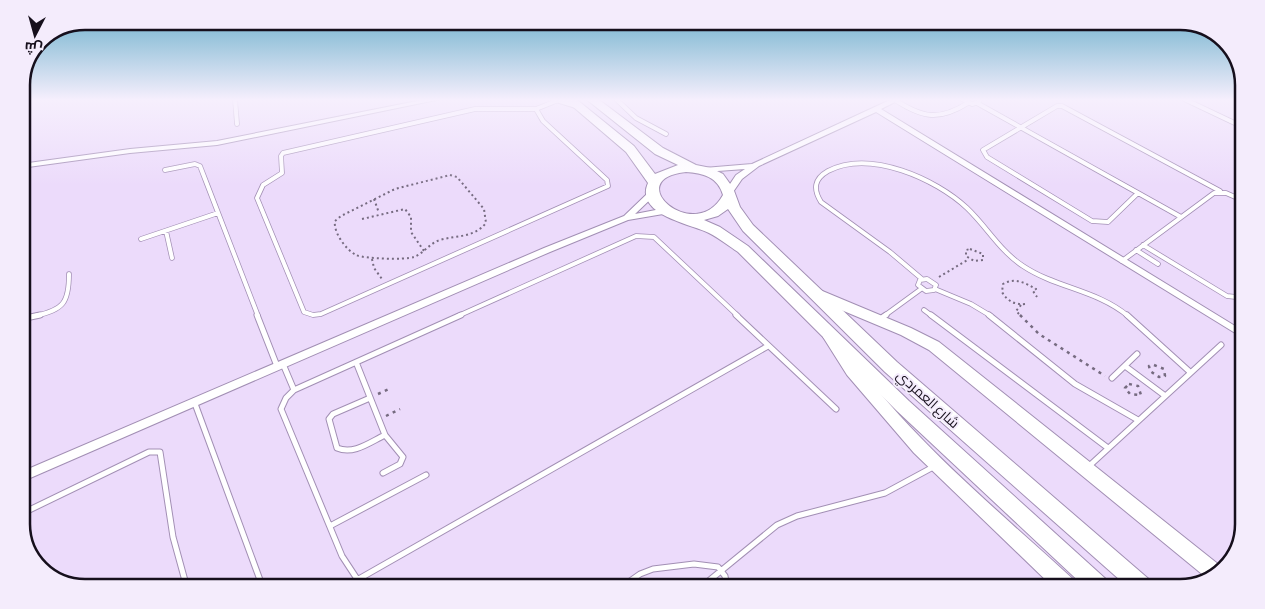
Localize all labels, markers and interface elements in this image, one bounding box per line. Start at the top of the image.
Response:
north arrow [10,10,60,60]
text: ش [24,38,44,57]
street label: شارع العمردي [891,367,963,434]

